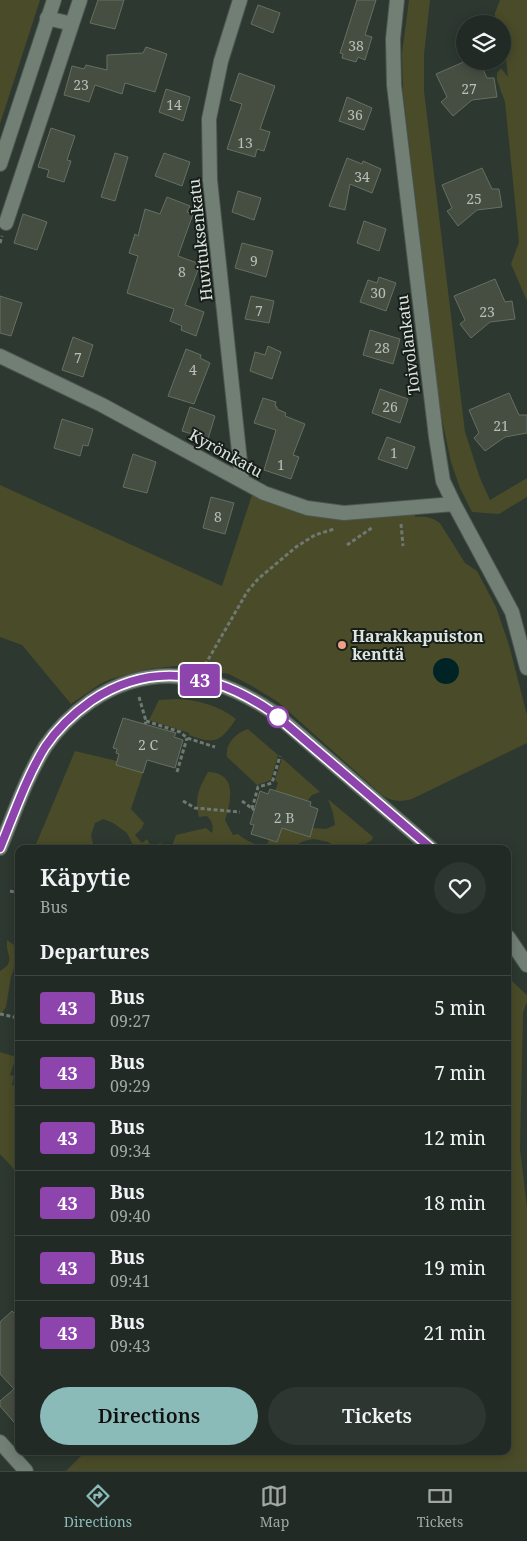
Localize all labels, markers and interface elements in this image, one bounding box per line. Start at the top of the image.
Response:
map controls [456,15,511,70]
button: layers [456,15,511,70]
house number: 38 [348,36,364,55]
house number: 23 [73,75,89,94]
house number: 27 [461,79,477,98]
house number: 14 [166,95,182,114]
house number: 36 [347,105,363,124]
house number: 13 [237,133,253,152]
house number: 34 [354,167,370,186]
street label: Huvituksenkatu [183,178,217,302]
house number: 25 [466,189,482,208]
house number: 9 [250,251,258,270]
house number: 8 [178,262,186,281]
house number: 30 [370,283,386,302]
street label: Toivolankatu [391,294,425,396]
house number: 7 [255,301,263,320]
house number: 23 [479,302,495,321]
house number: 28 [374,338,390,357]
house number: 7 [74,348,82,367]
house number: 4 [189,360,197,379]
house number: 26 [382,397,398,416]
house number: 21 [493,416,509,435]
street label: Kyrönkatu [185,424,267,482]
house number: 1 [390,443,398,462]
house number: 1 [277,455,285,474]
house number: 8 [214,507,222,526]
place label: Harakkapuiston kenttä [352,625,484,665]
marker: Harakkapuiston kenttä [336,639,348,651]
line badge: 43 [178,664,222,696]
text: 43 [190,668,210,692]
unlabelled marker [267,706,289,728]
house number: 2 C [138,735,158,754]
house number: 2 B [274,808,294,827]
text: Käpytie [40,860,131,893]
button: heart [434,862,486,914]
text: Bus [40,896,68,918]
text: Departures [40,939,149,965]
text: Bus [110,984,145,1010]
text: 5 min [434,995,486,1021]
text: 43 [57,996,78,1020]
text: 09:27 [110,1010,150,1032]
text: Bus [110,1049,145,1075]
text: 7 min [434,1060,486,1086]
text: 43 [57,1061,78,1085]
text: 09:29 [110,1075,150,1097]
text: Bus [110,1114,145,1140]
text: 12 min [424,1125,486,1151]
text: 43 [57,1126,78,1150]
text: 09:34 [110,1140,150,1162]
text: Bus [110,1179,145,1205]
text: 18 min [424,1190,486,1216]
text: 43 [57,1191,78,1215]
text: 09:40 [110,1205,150,1227]
text: Bus [110,1244,145,1270]
text: 19 min [424,1255,486,1281]
text: 43 [57,1256,78,1280]
text: 09:41 [110,1270,150,1292]
text: Bus [110,1309,145,1335]
text: 21 min [424,1320,486,1346]
text: 43 [57,1321,78,1345]
text: 09:43 [110,1335,150,1357]
button: Directions [40,1387,258,1445]
button: Tickets [268,1387,486,1445]
tab: Directions [64,1482,132,1531]
tab: Map [260,1482,289,1531]
tab: Tickets [417,1482,463,1531]

